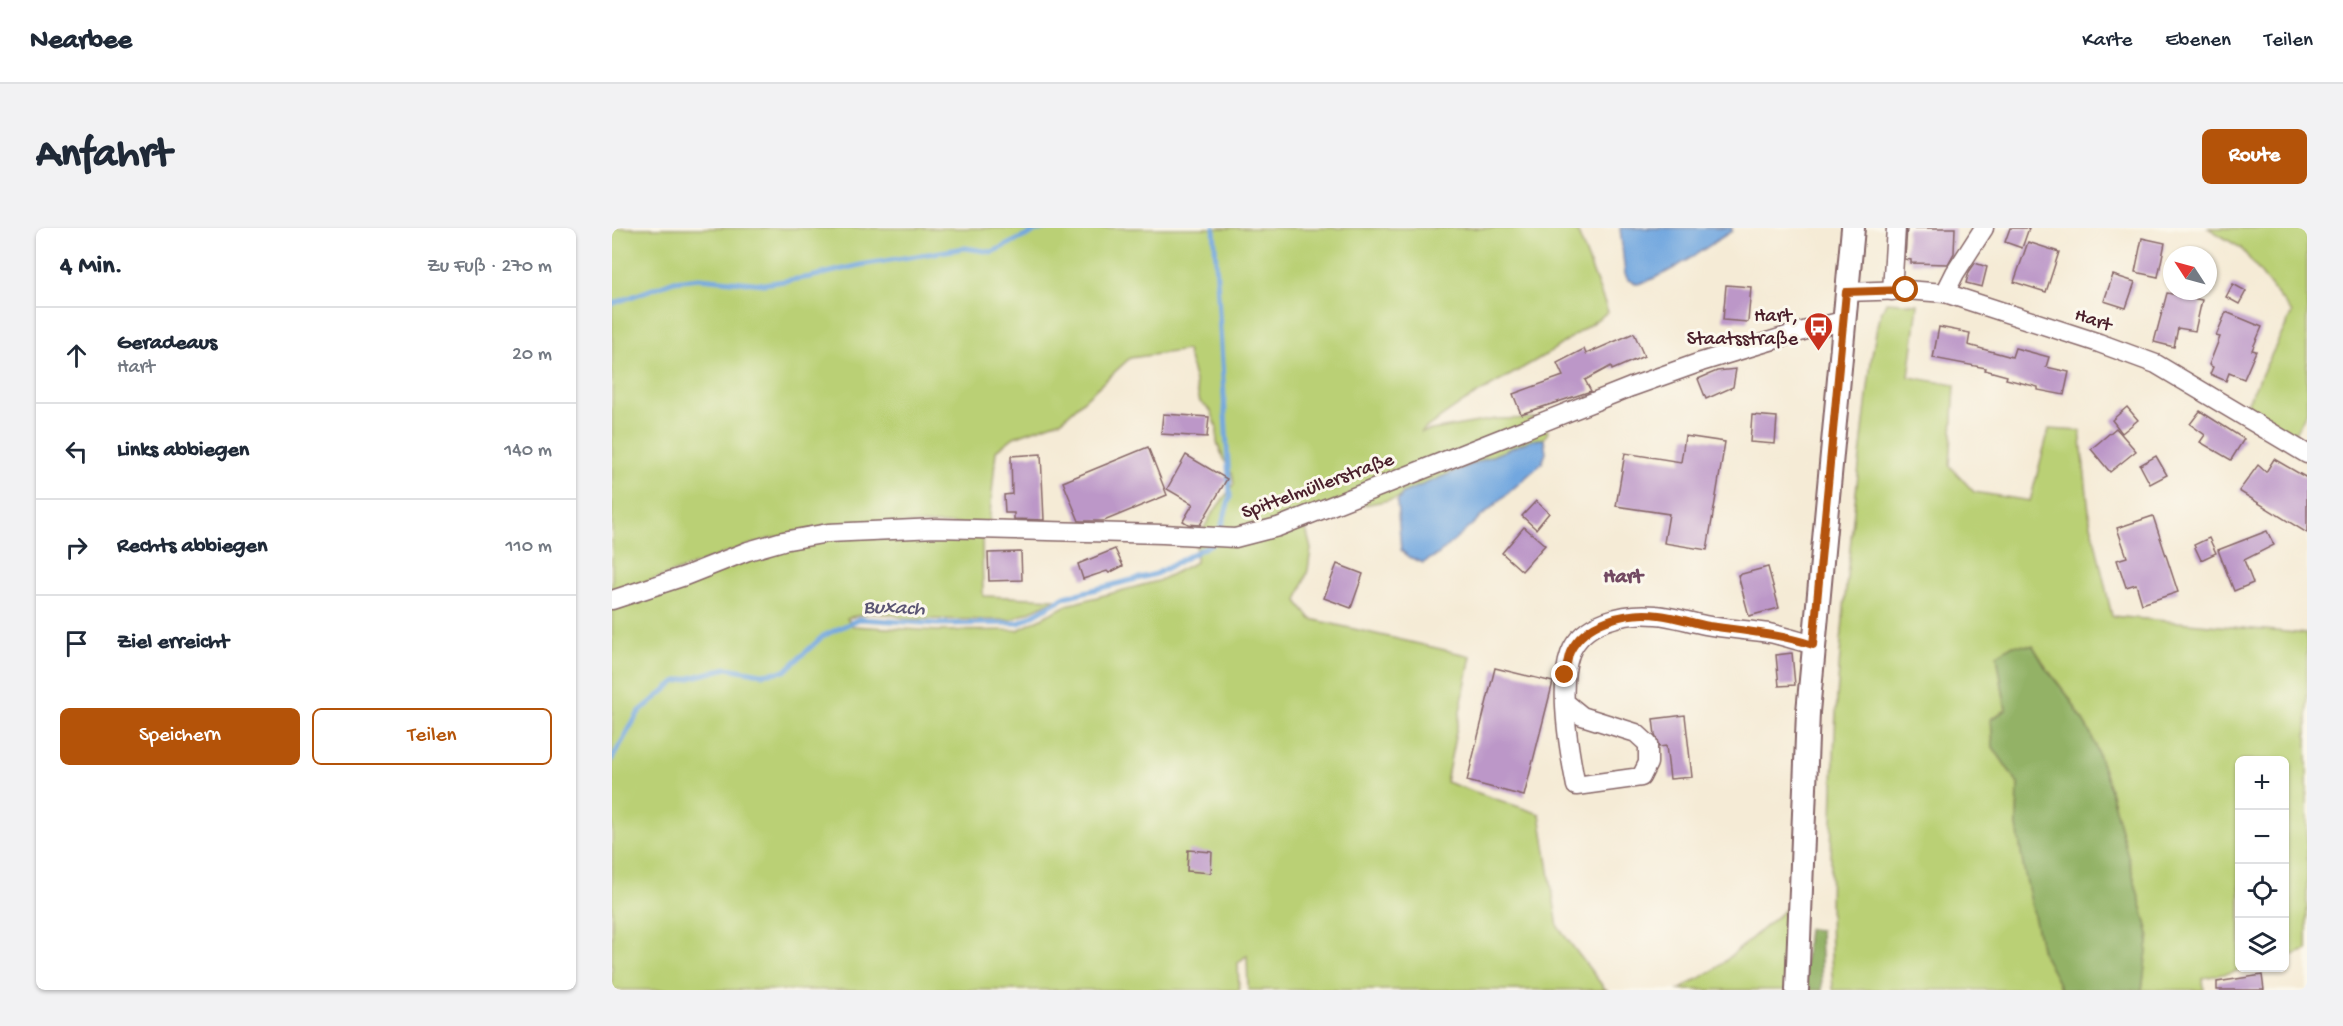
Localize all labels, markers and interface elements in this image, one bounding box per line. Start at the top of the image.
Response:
text: Nearbee [30,25,132,58]
text: Karte [2082,29,2132,54]
text: Ebenen [2165,29,2231,54]
text: Teilen [2264,29,2313,54]
button: Route [2202,129,2307,184]
text: Anfahrt [36,132,171,181]
north arrow [2163,246,2217,300]
text: 4 Min. [60,252,123,283]
text: Zu Fuß · 270 m [427,256,552,279]
route start [1892,276,1918,302]
street label: Hart [2071,304,2116,339]
place label: Hart, Staatsstraße [1687,306,1799,352]
bus stop icon: Hart, Staatsstraße [1803,310,1835,352]
text: Geradeaus [117,331,217,357]
icon: ahead [60,339,93,372]
text: 20 m [512,344,552,367]
text: Hart [117,357,155,380]
icon: left [60,435,93,468]
text: Links abbiegen [117,438,249,464]
text: 140 m [504,440,552,463]
street label: Spittelmüllerstraße [1239,449,1398,526]
icon: right [60,531,93,564]
text: Rechts abbiegen [117,534,267,560]
text: 110 m [506,536,552,559]
district label: Hart [1603,566,1645,591]
water label: Buxach [863,596,926,623]
icon: arrive [60,627,93,660]
text: Ziel erreicht [117,630,229,656]
route end [1551,661,1577,687]
button: Speichern [60,708,300,765]
button: Teilen [312,708,552,765]
map controls [2235,756,2289,972]
button: + [2235,756,2289,810]
button: − [2235,810,2289,864]
button: locate [2235,864,2289,918]
button: layers [2235,918,2289,972]

